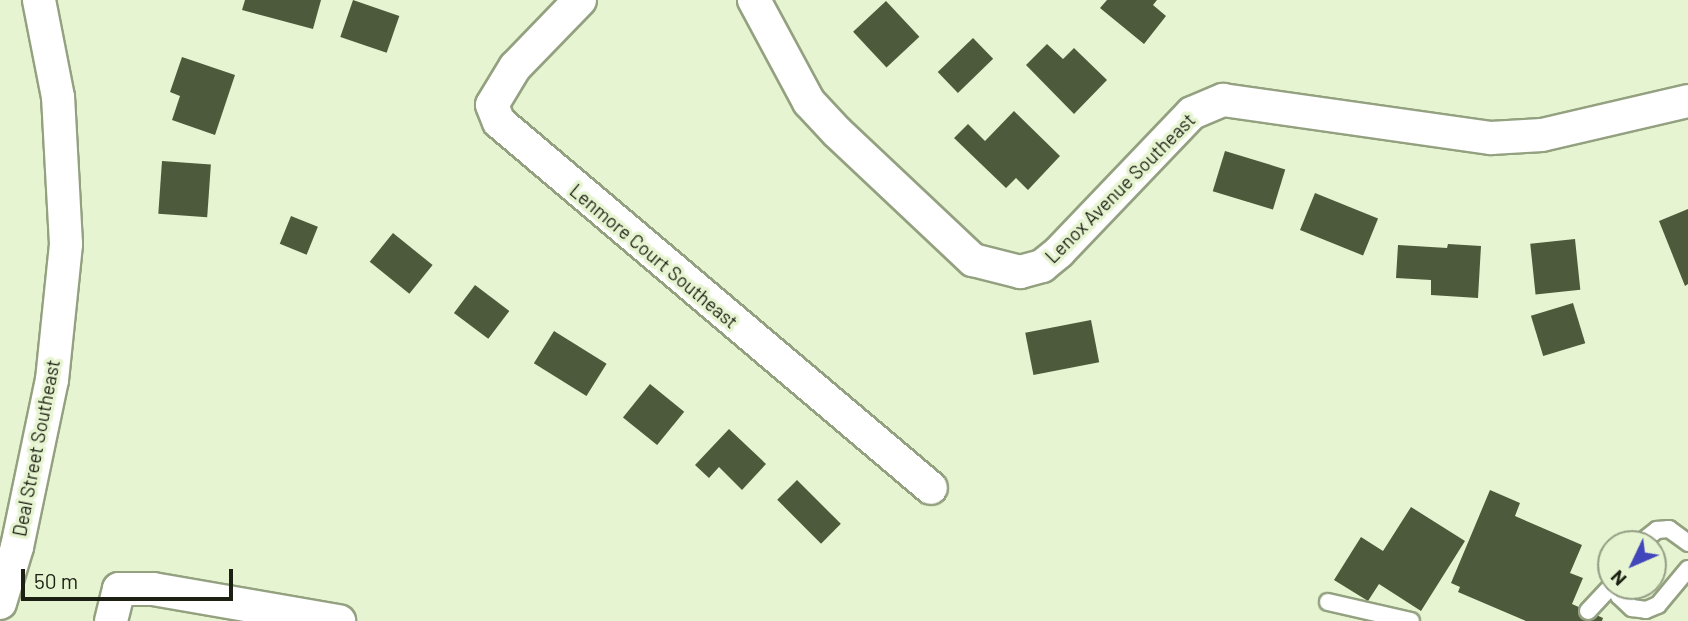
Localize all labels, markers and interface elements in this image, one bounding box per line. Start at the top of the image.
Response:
street label: Lenox Avenue Southeast [1040,108,1200,268]
street label: Lenmore Court Southeast [565,179,743,333]
street label: Deal Street Southeast [8,358,64,538]
north arrow [1597,530,1667,600]
scale bar [24,554,236,598]
text: N [1605,566,1631,591]
text: 50 m [34,568,78,593]

